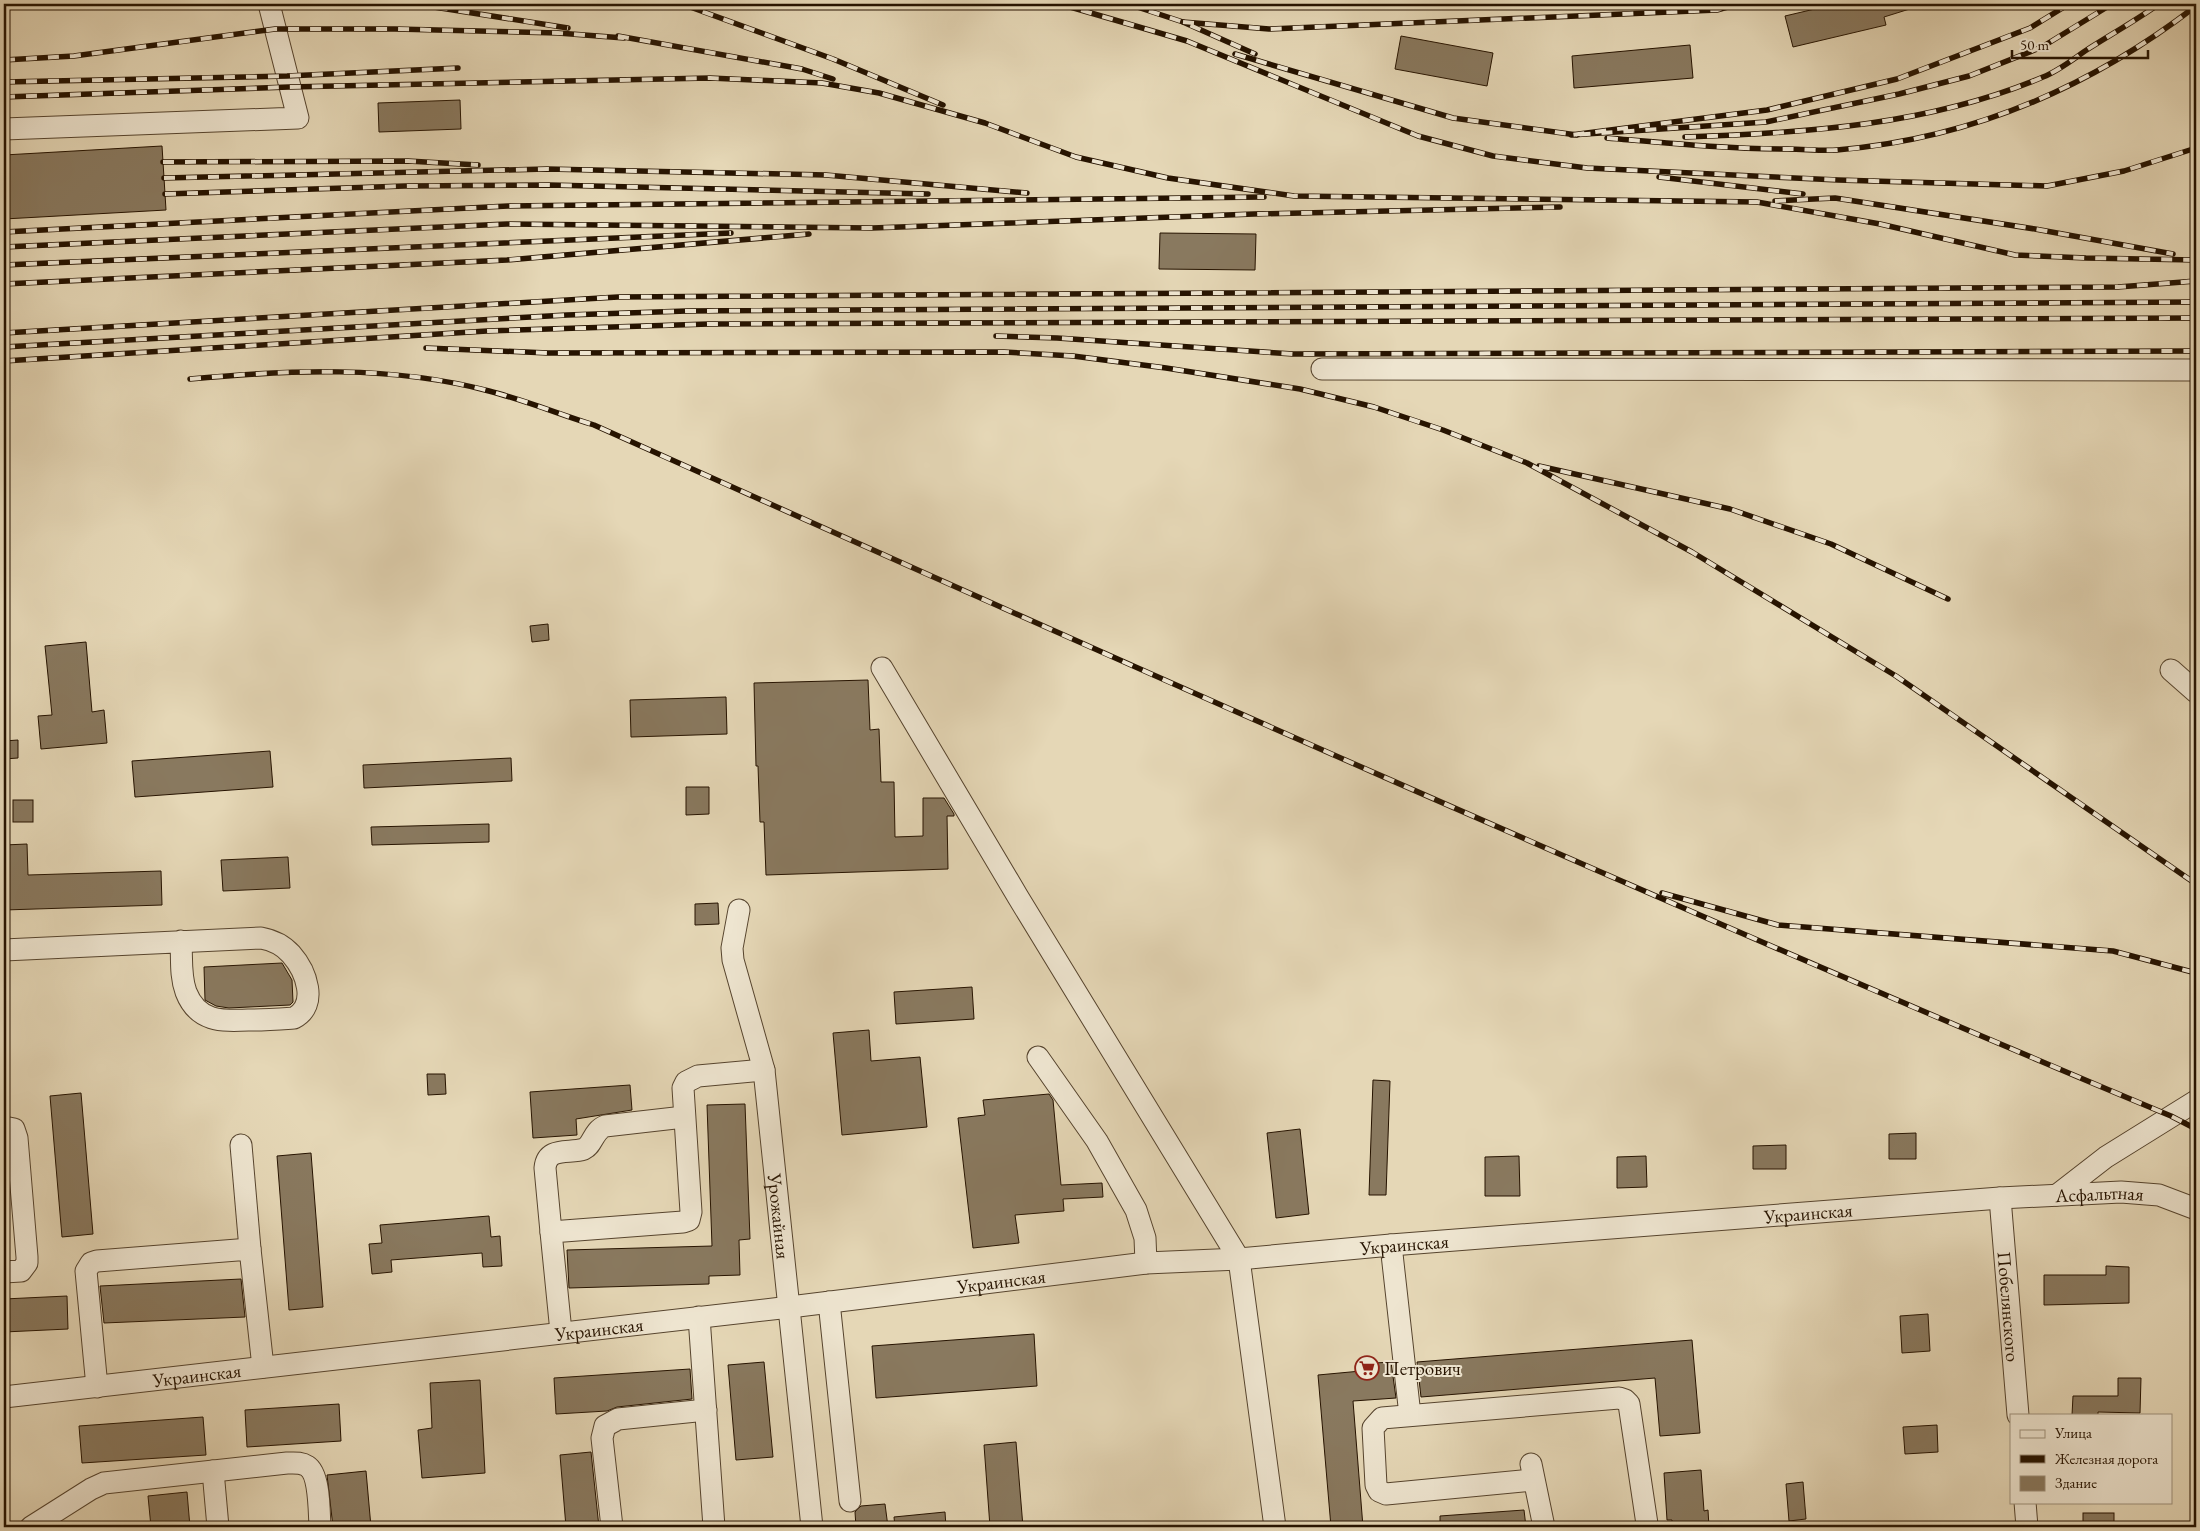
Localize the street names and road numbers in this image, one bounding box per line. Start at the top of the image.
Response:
street label: Урожайная [762,1171,796,1261]
street label: Асфальтная [2054,1180,2145,1208]
street label: Украинская [1762,1197,1854,1229]
street label: Украинская [1358,1229,1450,1261]
street label: Побелянского [1991,1250,2026,1363]
street label: Украинская [955,1263,1047,1299]
street label: Украинская [553,1312,645,1347]
street label: Украинская [150,1358,243,1393]

